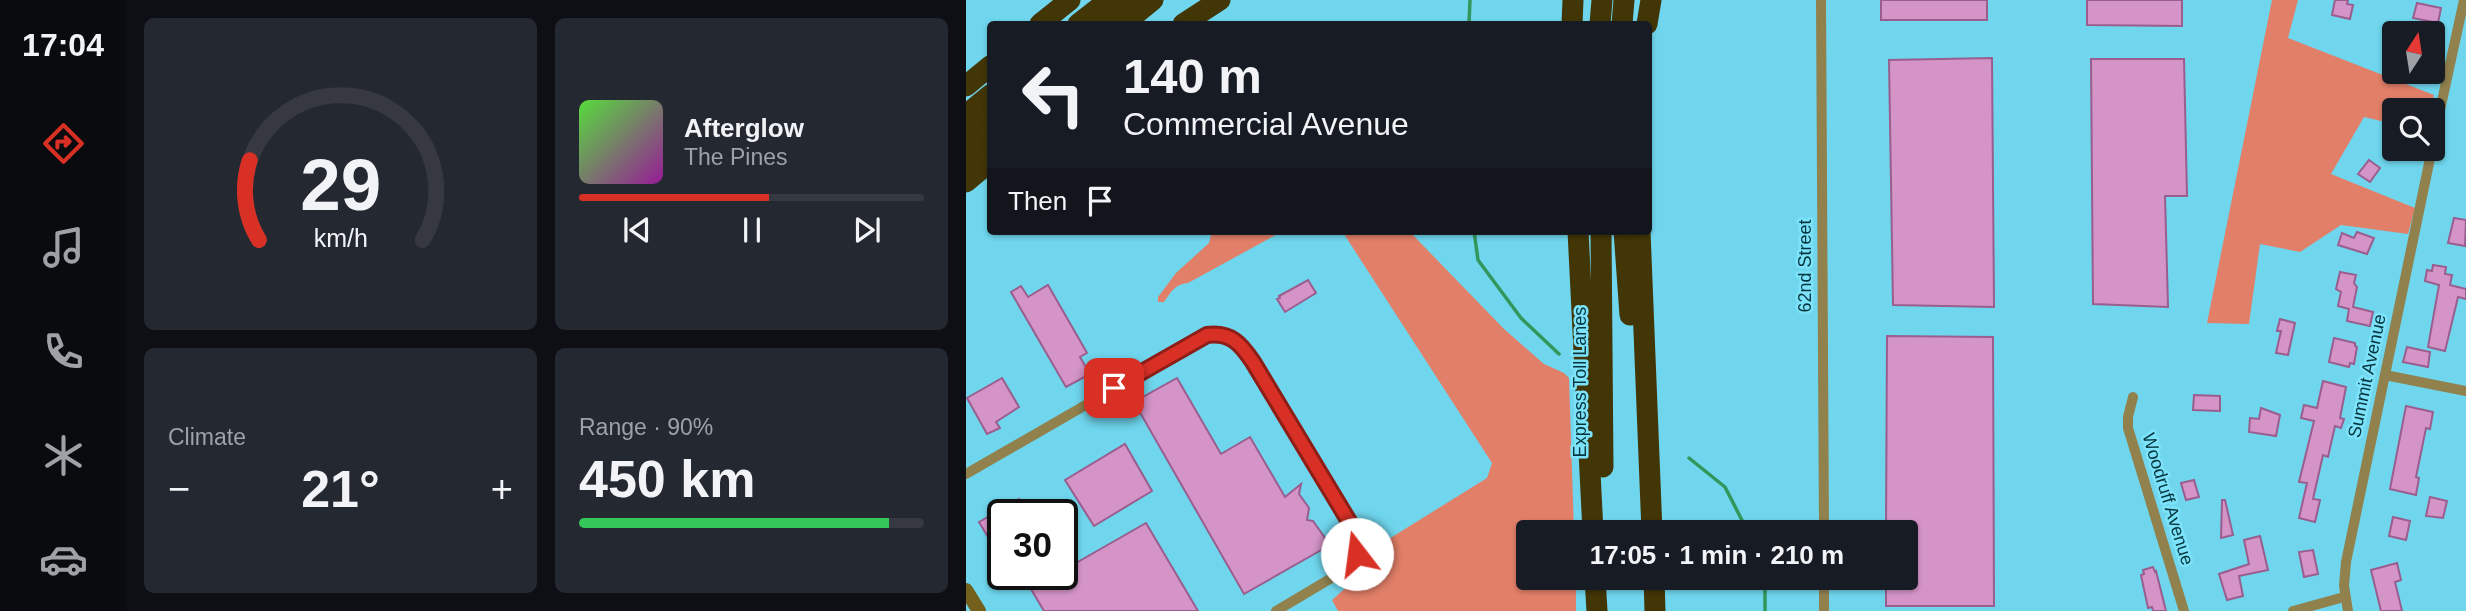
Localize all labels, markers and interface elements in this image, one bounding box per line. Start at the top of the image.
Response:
north arrow [2382,21,2445,84]
map controls [2382,21,2445,161]
text: 17:04 [22,27,104,63]
icon: left [1008,49,1099,140]
text: 140 m [1123,49,1262,103]
button: search [2382,98,2445,161]
text: Commercial Avenue [1123,106,1409,142]
text: Afterglow [684,113,804,143]
icon: directions [39,119,88,168]
text: The Pines [684,144,788,170]
text: 29 [300,145,381,226]
icon: arrive [1081,182,1119,220]
text: Then [1008,186,1067,216]
icon: previous [618,211,656,249]
icon: pause [733,211,771,249]
icon: next [848,211,886,249]
street label: 62nd Street [1795,219,1815,313]
icon: music [39,223,88,272]
text: km/h [313,224,368,252]
street label: Express Toll Lanes [1570,307,1590,457]
street label: Summit Avenue [2344,312,2390,440]
icon: phone [39,327,88,376]
pin [1084,358,1144,418]
icon: arrive [1095,369,1133,407]
text: Range · 90% [579,414,713,440]
text: Climate [168,424,246,450]
icon: climate [39,431,88,480]
street label: Woodruff Avenue [2138,431,2198,567]
text: 450 km [579,450,755,508]
text: 21° [301,460,380,518]
text: − [168,468,190,510]
text: + [491,468,513,510]
speed limit sign: 30 [987,499,1078,590]
position arrow [1320,517,1394,591]
icon: car [39,535,88,584]
text: 17:05 · 1 min · 210 m [1590,540,1844,570]

